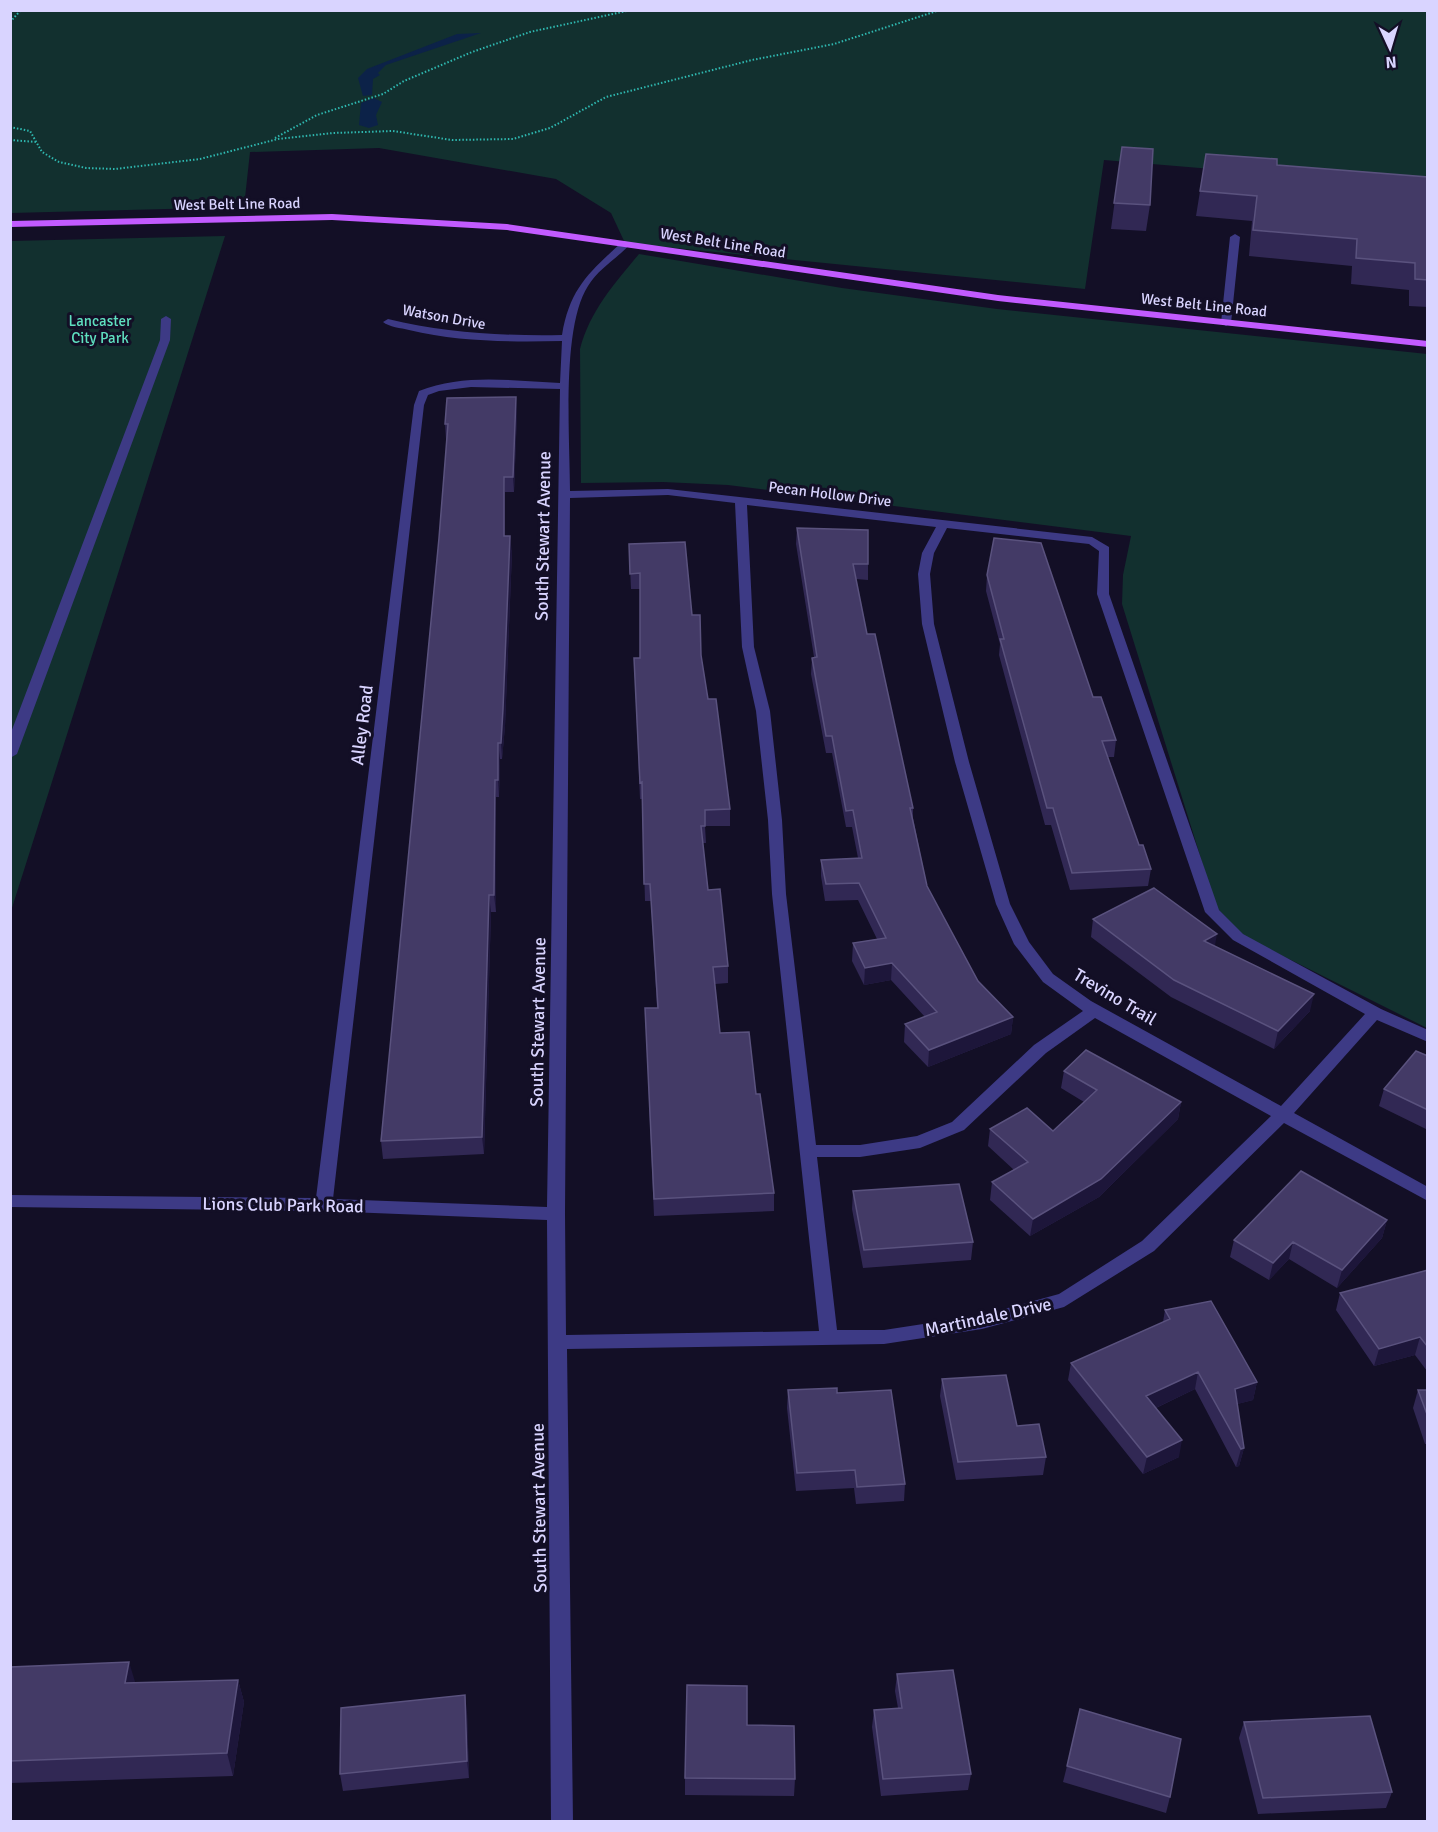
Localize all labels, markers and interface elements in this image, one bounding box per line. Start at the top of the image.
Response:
north arrow [1360,18,1420,78]
text: N [1385,52,1397,72]
street label: West Belt Line Road [173,194,301,214]
street label: West Belt Line Road [659,224,787,262]
street label: West Belt Line Road [1140,289,1268,321]
street label: Watson Drive [401,301,487,333]
park label: Lancaster City Park [69,312,132,347]
street label: South Stewart Avenue [531,451,555,621]
street label: Pecan Hollow Drive [768,478,892,510]
street label: Alley Road [346,684,378,766]
street label: South Stewart Avenue [526,937,550,1107]
street label: Trevino Trail [1070,964,1160,1030]
street label: Lions Club Park Road [202,1193,364,1217]
street label: Martindale Drive [923,1293,1053,1341]
street label: South Stewart Avenue [527,1423,551,1593]

